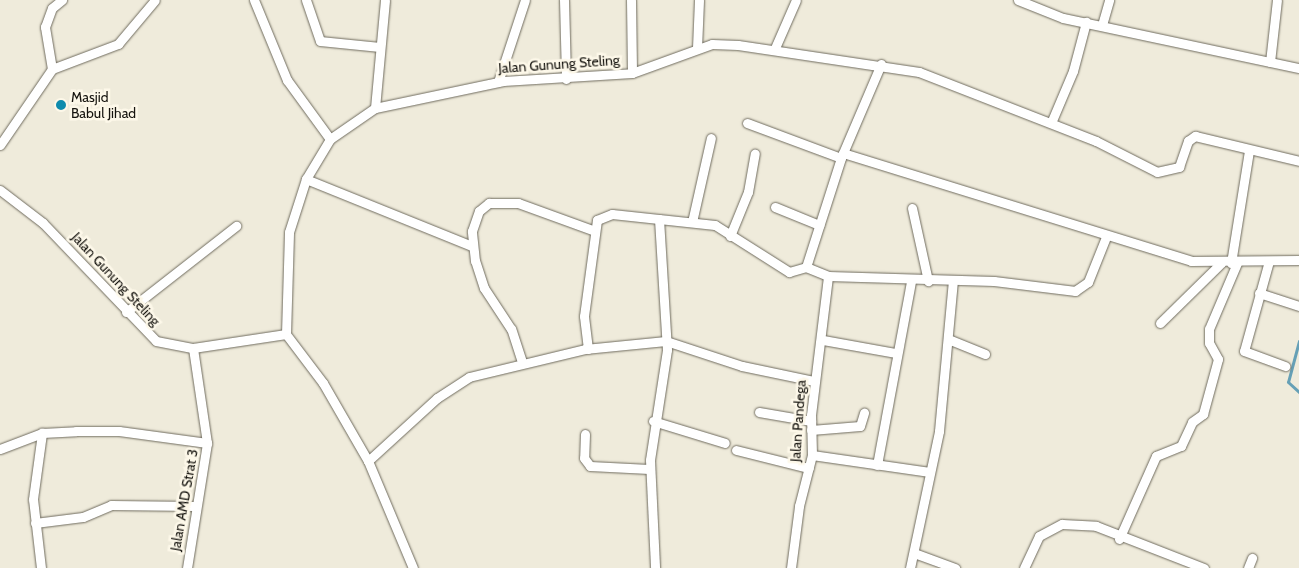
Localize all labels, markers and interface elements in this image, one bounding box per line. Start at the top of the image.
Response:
street label: Jalan Gunung Steling [498,51,620,77]
place label: Masjid Babul Jihad [71,89,136,121]
marker: Masjid Babul Jihad [55,99,67,111]
street label: Jalan Gunung Steling [68,229,164,329]
street label: Jalan Pandega [787,379,809,463]
street label: Jalan AMD Strat 3 [167,448,201,552]

